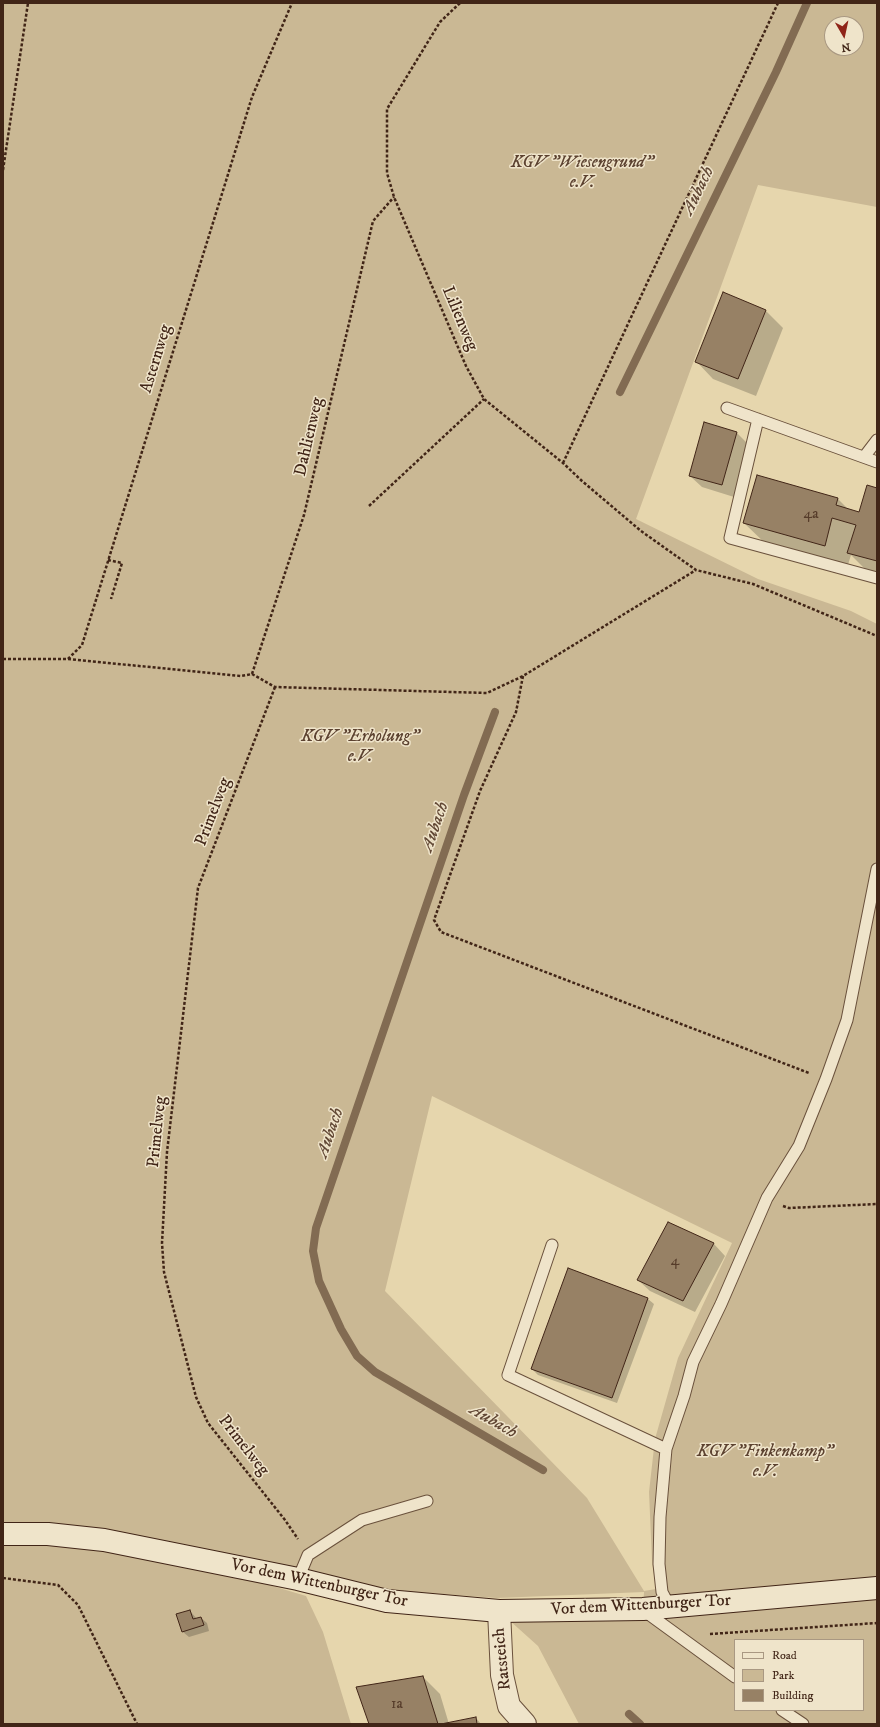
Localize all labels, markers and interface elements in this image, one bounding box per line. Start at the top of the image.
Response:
north arrow [824,16,864,56]
text: N [840,39,851,54]
park label: KGV "Wiesengrund" e.V. [511,153,653,193]
water label: Aubach [678,163,720,219]
street label: Lilienweg [436,284,482,354]
street label: Asternweg [137,322,177,396]
street label: Dahlienweg [291,396,329,478]
house number: 4a [803,506,819,524]
park label: KGV "Erholung" e.V. [301,727,419,767]
street label: Primelweg [192,775,236,849]
water label: Aubach [417,799,455,855]
street label: Primelweg [144,1095,172,1169]
water label: Aubach [312,1105,350,1161]
house number: 4 [671,1253,679,1271]
water label: Aubach [465,1400,521,1444]
street label: Primelweg [213,1412,273,1480]
park label: KGV "Finkenkamp" e.V. [697,1442,833,1482]
street label: Vor dem Wittenburger Tor [229,1555,409,1613]
street label: Vor dem Wittenburger Tor [551,1591,731,1621]
street label: Ratsteich [490,1627,516,1691]
legend [734,1639,864,1711]
text: Road [772,1648,797,1663]
text: Park [772,1668,794,1683]
text: Building [772,1688,813,1703]
house number: 1a [391,1696,403,1714]

